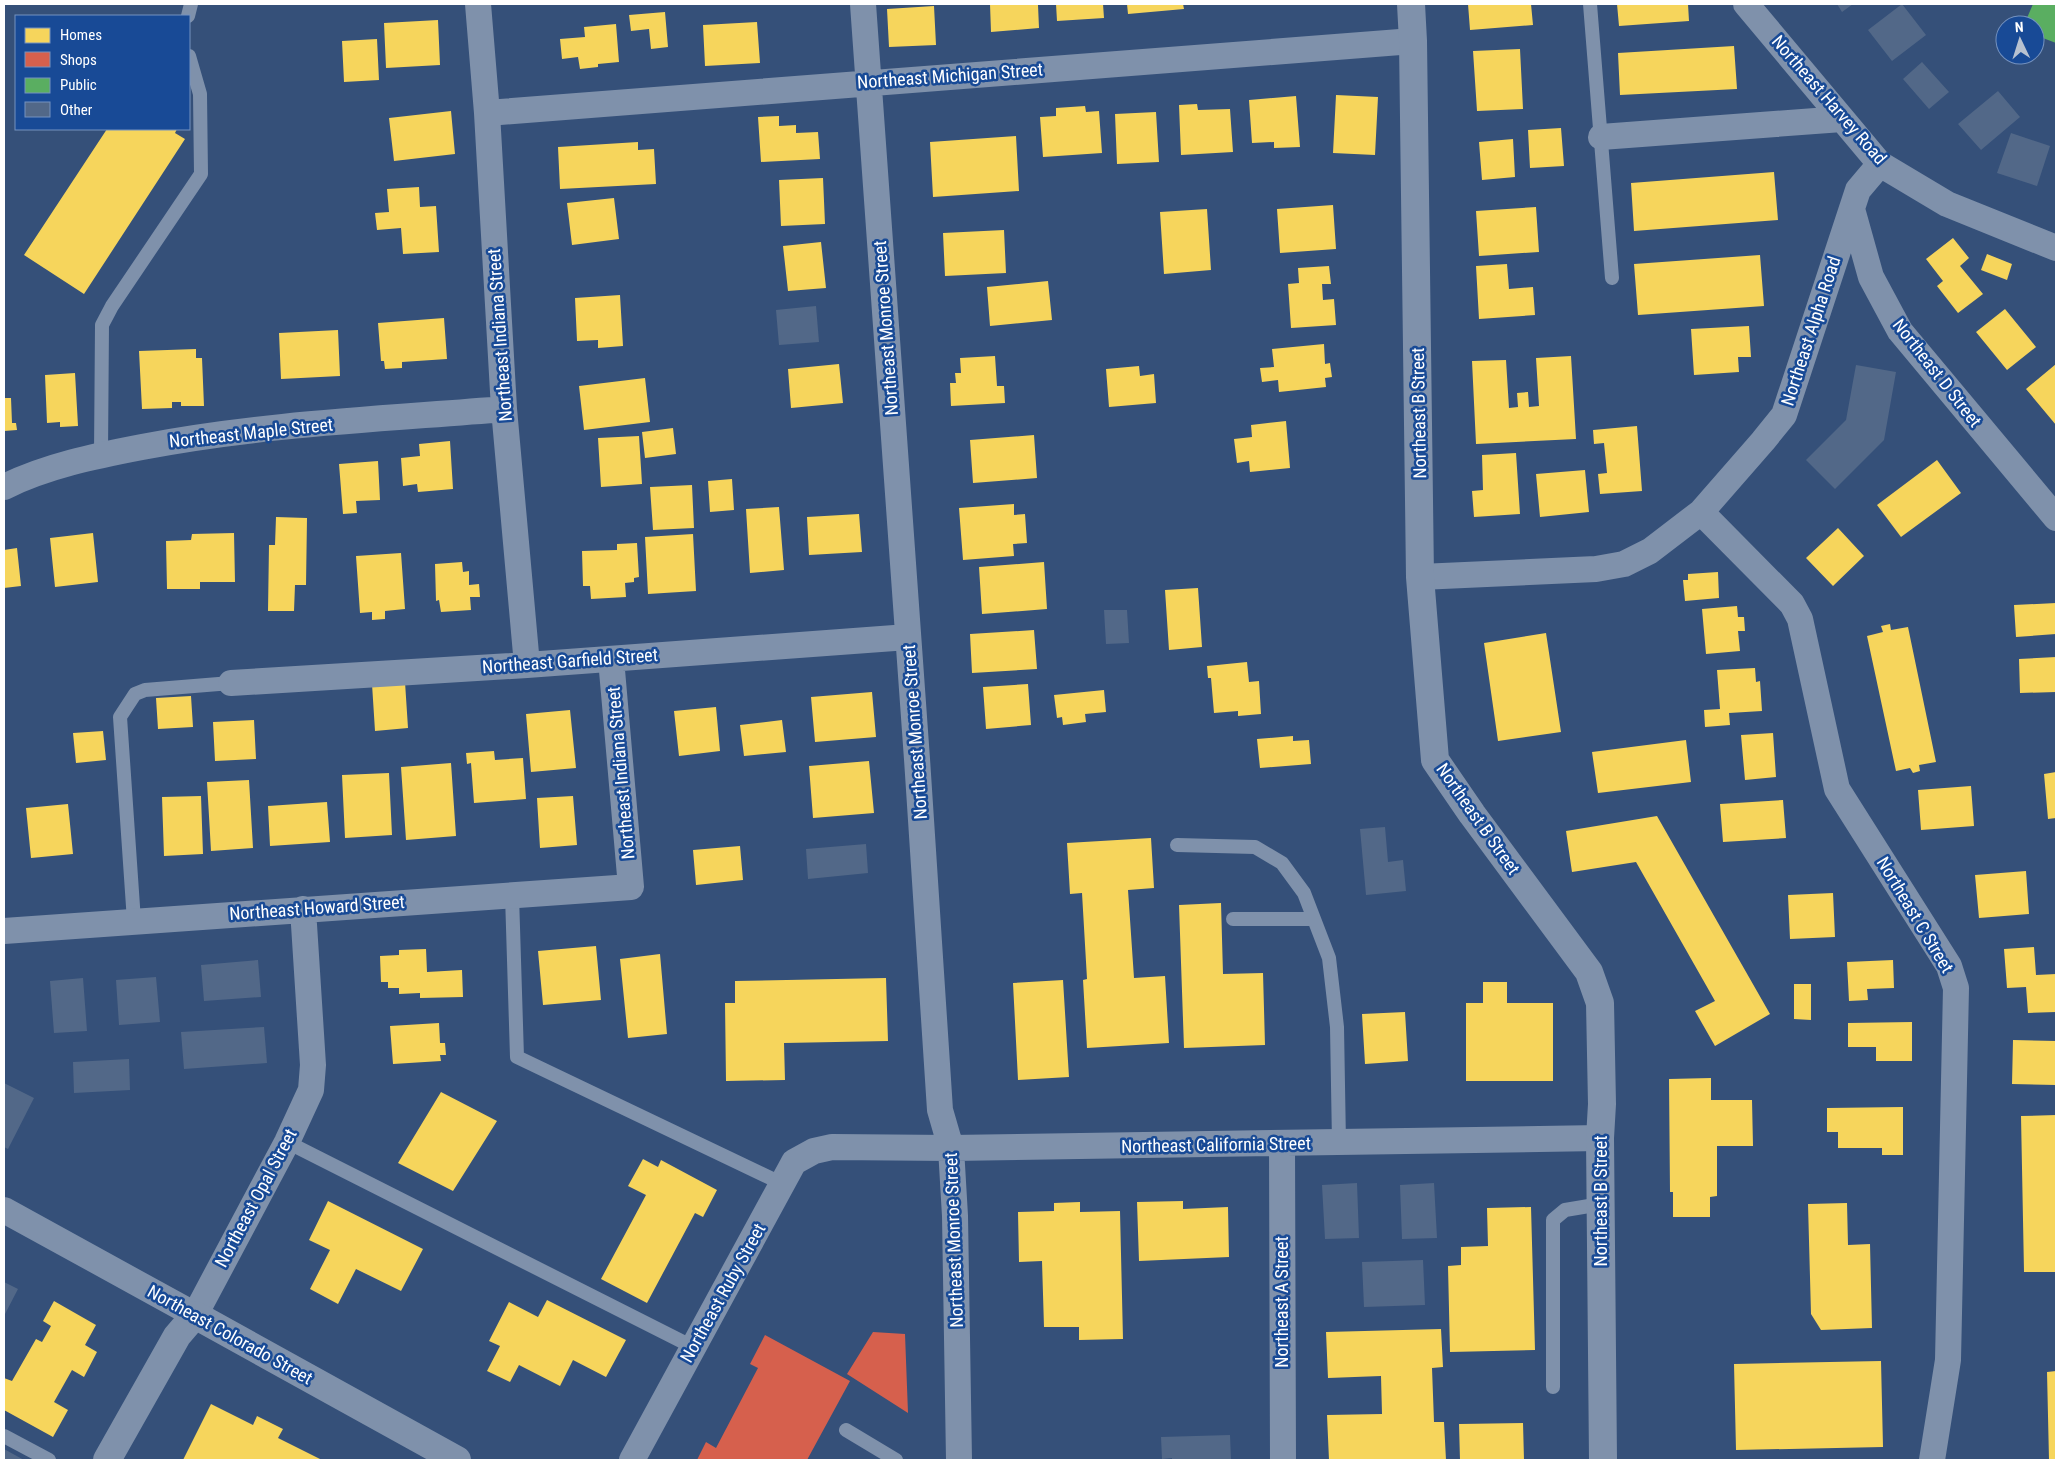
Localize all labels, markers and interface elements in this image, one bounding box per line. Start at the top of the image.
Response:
legend [15,15,190,130]
north arrow [1995,15,2045,65]
text: N [2014,19,2024,35]
text: Homes [60,26,102,44]
street label: Northeast Harvey Road [1768,31,1891,168]
text: Shops [60,51,97,69]
street label: Northeast Michigan Street [856,59,1044,92]
text: Public [60,76,97,94]
text: Other [60,101,93,119]
street label: Northeast Monroe Street [869,240,902,416]
street label: Northeast Indiana Street [483,248,516,422]
street label: Northeast Alpha Road [1776,253,1845,408]
street label: Northeast D Street [1889,314,1986,431]
street label: Northeast B Street [1407,347,1430,479]
street label: Northeast Maple Street [168,413,334,452]
street label: Northeast Garfield Street [481,644,659,677]
street label: Northeast Monroe Street [898,644,931,820]
street label: Northeast Indiana Street [602,686,639,860]
street label: Northeast B Street [1432,759,1525,878]
street label: Northeast C Street [1873,853,1958,976]
street label: Northeast Howard Street [228,891,405,924]
street label: Northeast Opal Street [210,1125,301,1271]
street label: Northeast California Street [1121,1132,1311,1157]
street label: Northeast B Street [1590,1136,1611,1267]
street label: Northeast Monroe Street [940,1152,967,1328]
street label: Northeast Ruby Street [676,1220,769,1366]
street label: Northeast A Street [1271,1236,1292,1368]
street label: Northeast Colorado Street [144,1280,316,1389]

